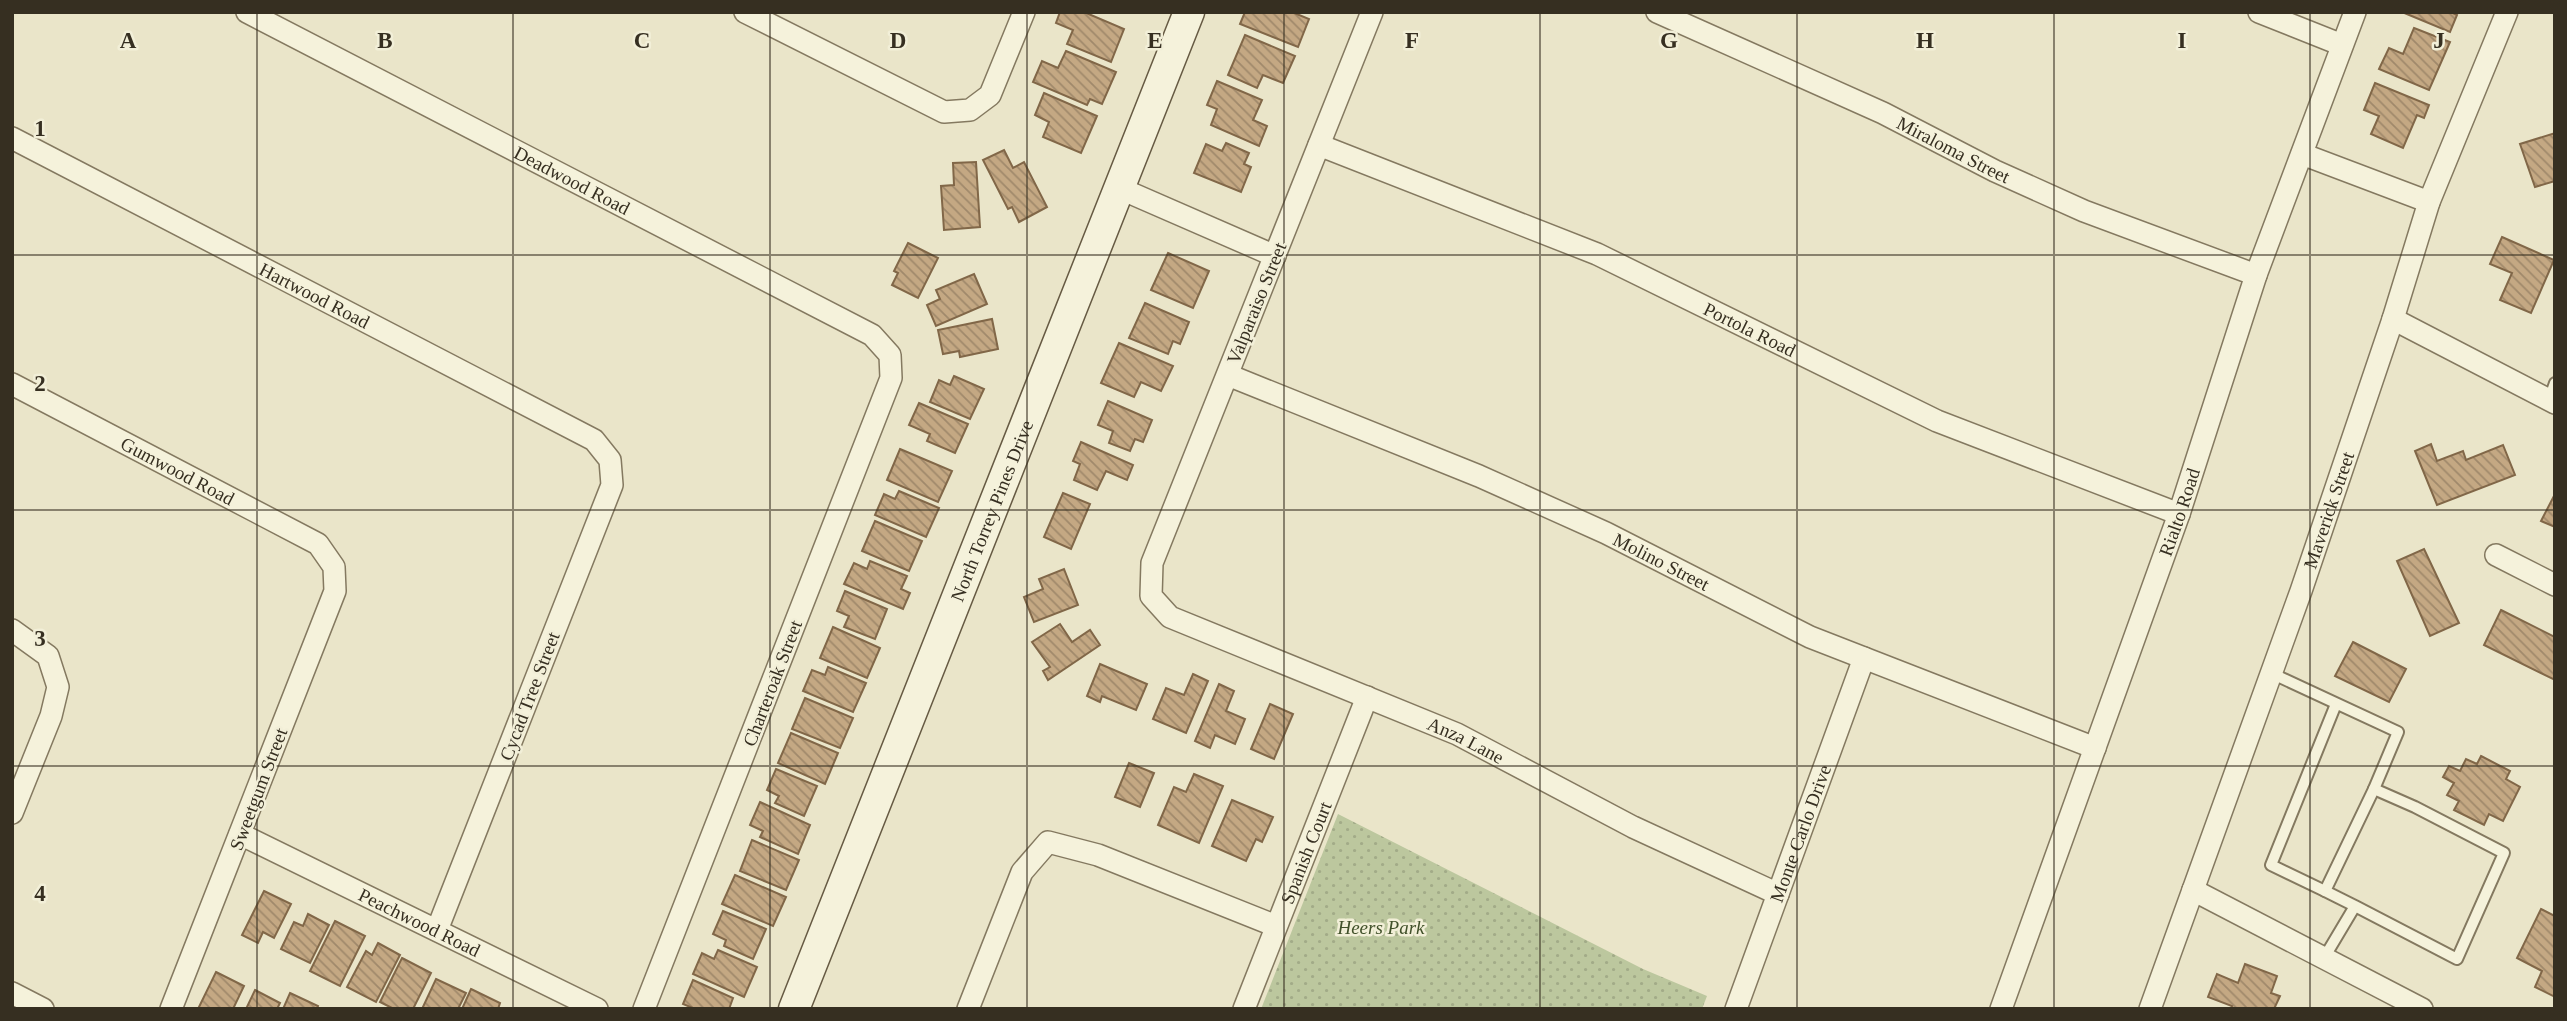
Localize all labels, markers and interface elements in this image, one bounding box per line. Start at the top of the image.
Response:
text: A [120,28,137,53]
text: B [377,28,393,53]
text: C [634,28,650,53]
text: D [890,28,906,53]
text: E [1147,28,1163,53]
text: F [1405,28,1419,53]
text: G [1660,28,1678,53]
text: H [1916,28,1934,53]
text: I [2178,28,2187,53]
text: J [2433,28,2445,53]
street label: Miraloma Street [1893,112,2014,188]
text: 1 [34,116,46,141]
street label: Deadwood Road [511,142,634,219]
street label: Valparaiso Street [1223,239,1291,367]
street label: Hartwood Road [256,258,373,333]
street label: Portola Road [1700,298,1800,361]
text: 2 [34,371,46,396]
street label: North Torrey Pines Drive [947,417,1037,605]
street label: Gumwood Road [117,433,238,510]
street label: Maverick Street [2299,448,2359,571]
street label: Rialto Road [2155,465,2204,559]
street label: Molino Street [1610,528,1713,595]
street label: Charteroak Street [739,616,806,749]
text: 3 [34,626,46,651]
street label: Cycad Tree Street [495,628,564,763]
street label: Anza Lane [1424,713,1508,768]
street label: Sweetgum Street [225,724,292,853]
street label: Monte Carlo Drive [1766,762,1835,905]
street label: Spanish Court [1276,798,1336,907]
text: 4 [34,881,46,906]
street label: Peachwood Road [355,884,484,961]
park label: Heers Park [1336,917,1425,938]

